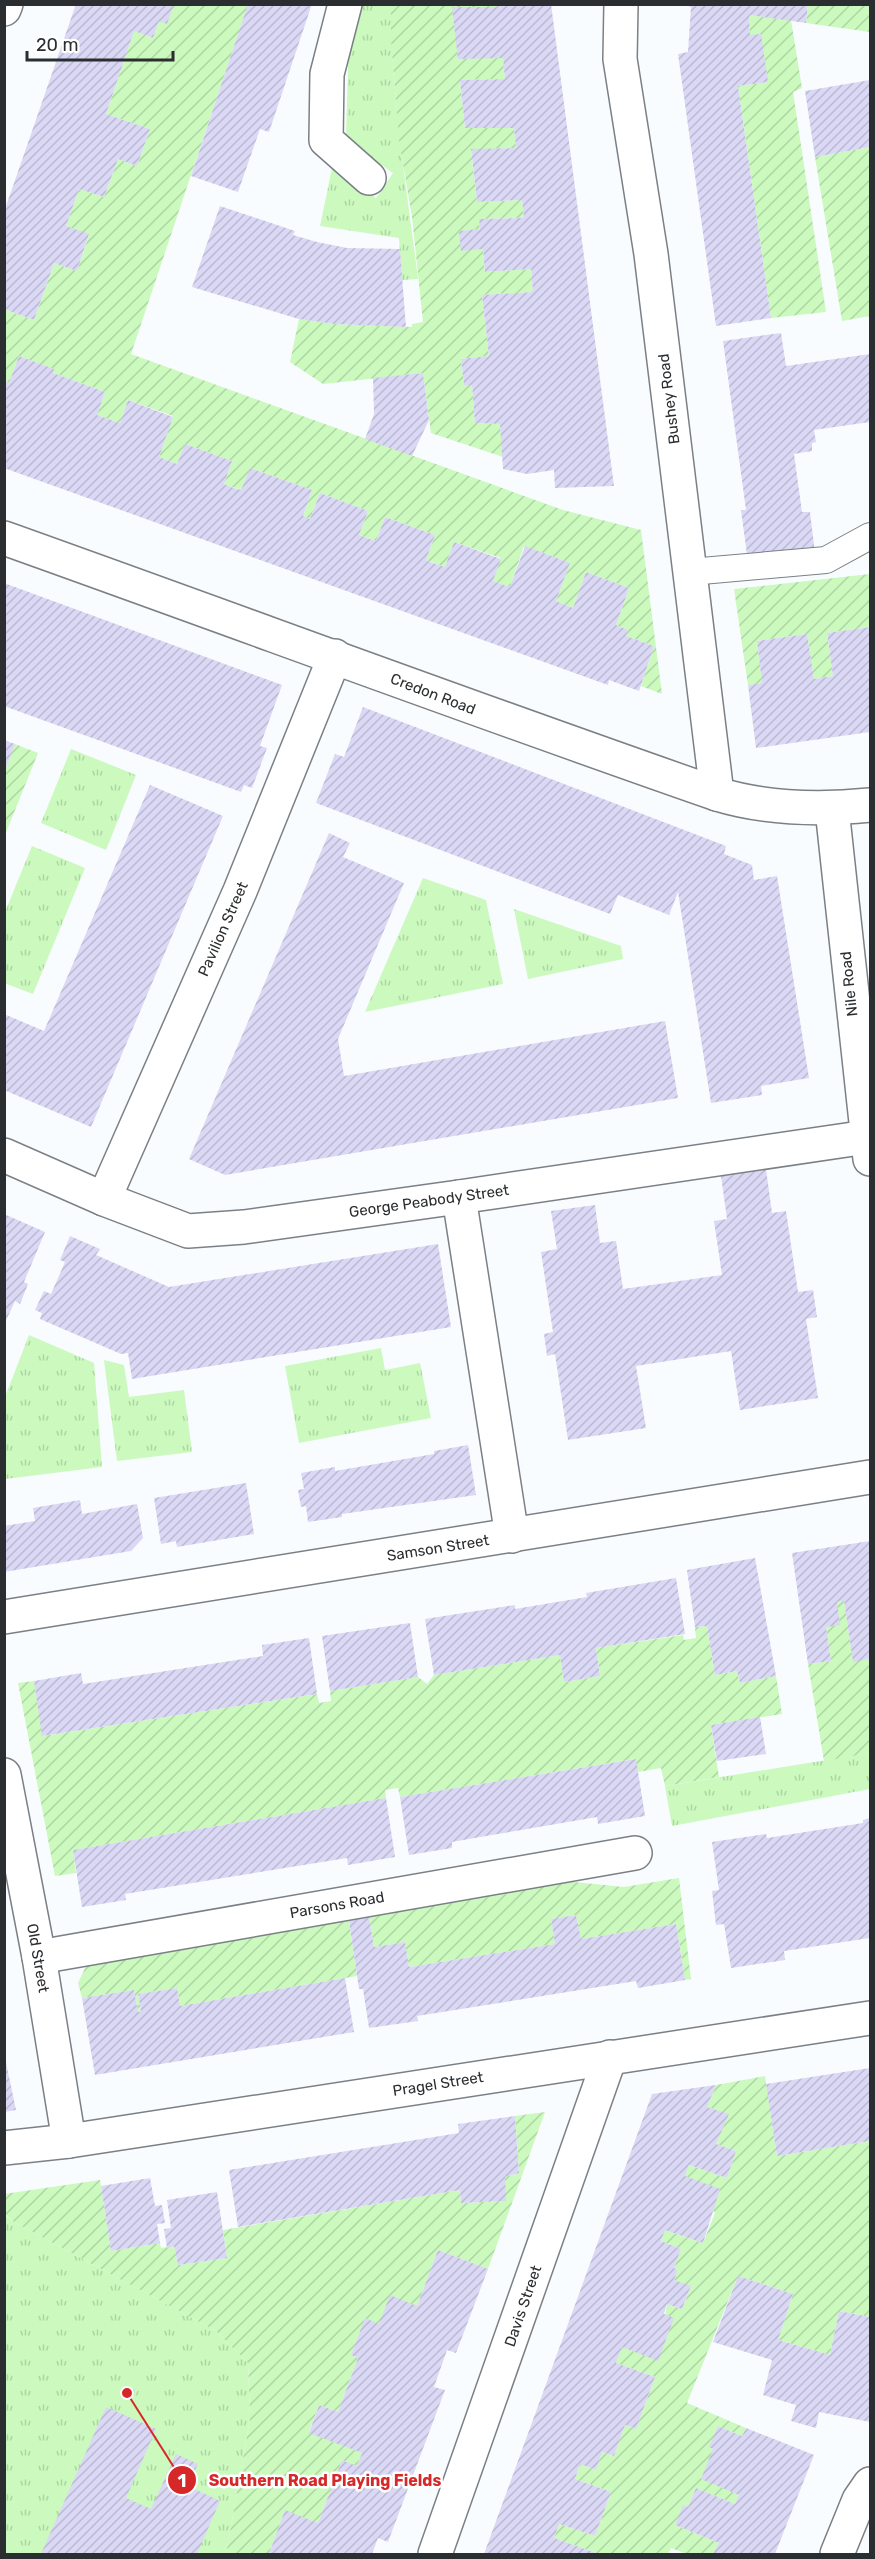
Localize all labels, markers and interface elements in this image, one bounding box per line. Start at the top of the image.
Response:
scale bar [27,24,172,62]
text: 20 m [36,34,78,56]
street label: Bushey Road [655,353,683,445]
street label: Credon Road [388,670,478,718]
street label: Pavilion Street [194,879,252,979]
street label: Nile Road [837,951,861,1017]
street label: George Peabody Street [348,1181,510,1221]
street label: Samson Street [386,1531,491,1565]
street label: Parsons Road [288,1888,386,1922]
street label: Old Street [23,1922,53,1994]
street label: Pragel Street [391,2068,485,2100]
street label: Davis Street [501,2263,545,2349]
callout: Southern Road Playing Fields [167,2463,453,2497]
text: 1 [178,2470,186,2492]
text: Southern Road Playing Fields [209,2471,441,2490]

